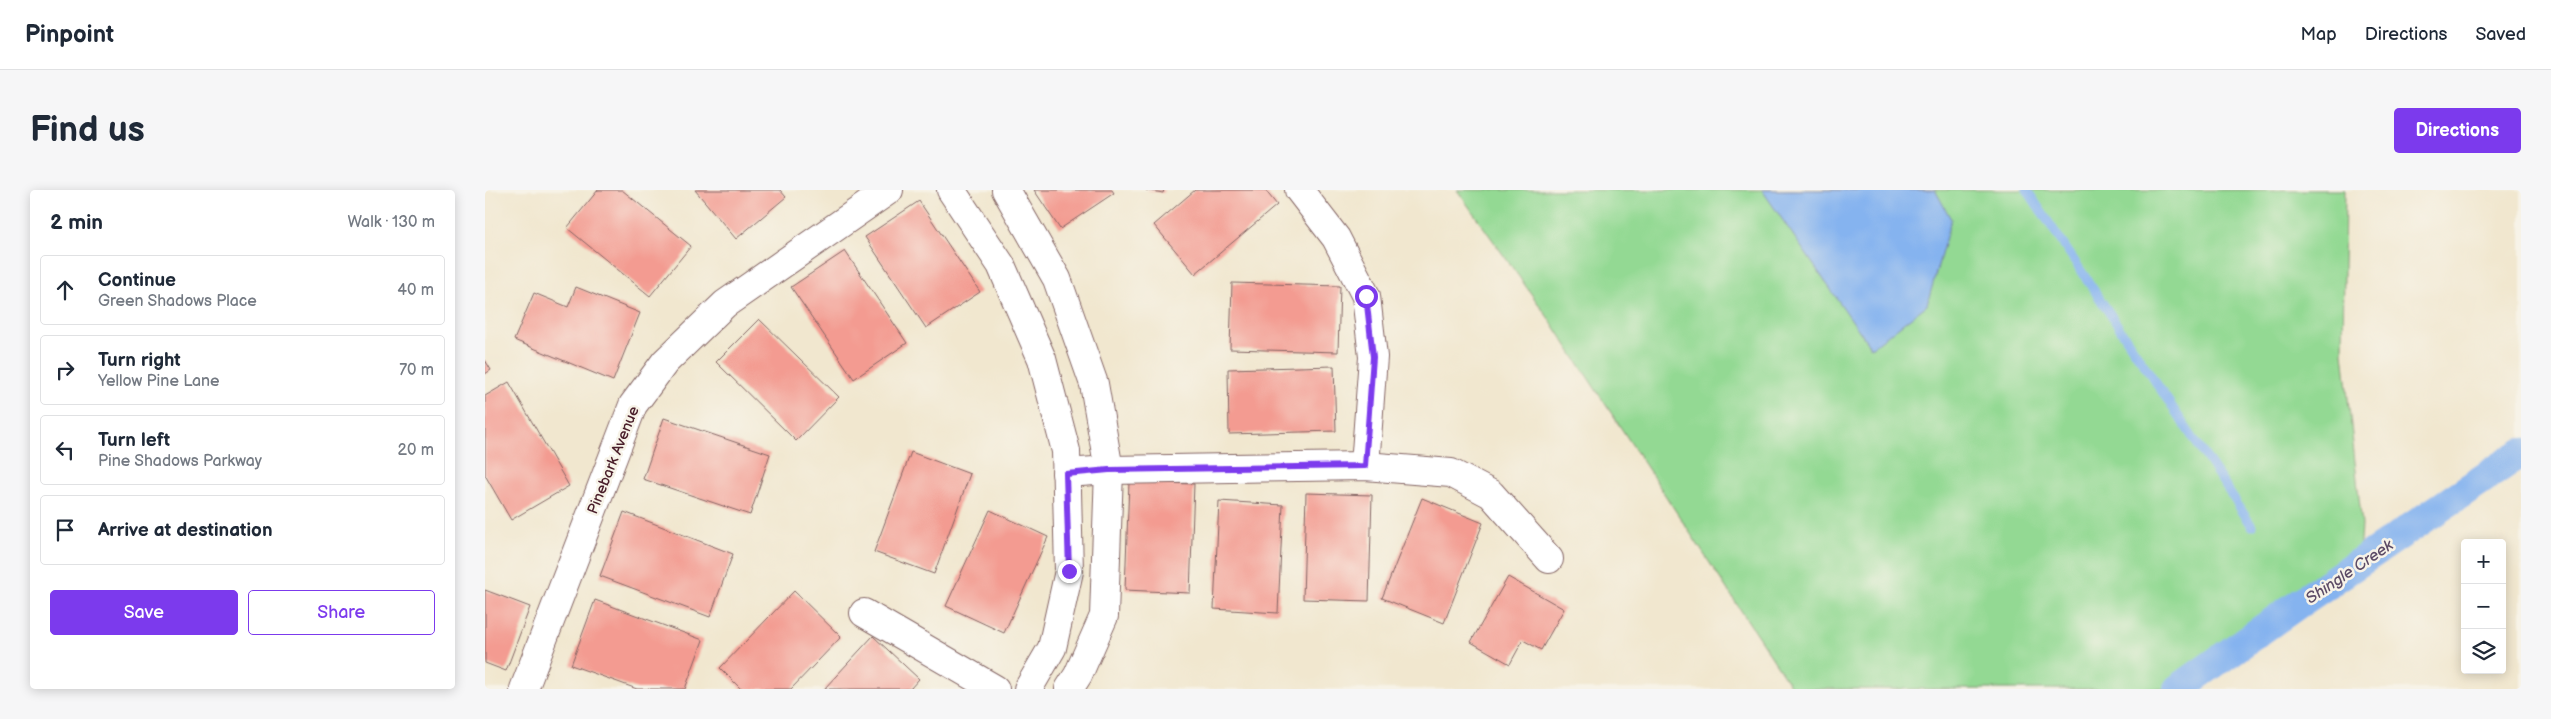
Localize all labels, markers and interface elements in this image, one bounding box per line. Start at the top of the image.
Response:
text: Pinpoint [25,20,114,49]
text: Map [2301,24,2337,45]
text: Directions [2365,24,2447,45]
text: Saved [2475,24,2526,45]
button: Directions [2394,108,2521,153]
text: Find us [30,109,145,152]
text: 2 min [50,210,103,235]
text: Walk · 130 m [347,213,435,232]
text: Continue [98,269,176,292]
icon: ahead [51,276,79,304]
text: 40 m [397,281,434,300]
route start [1355,285,1378,308]
text: Green Shadows Place [98,292,257,311]
text: Turn right [98,349,181,372]
icon: right [51,356,79,384]
text: 70 m [399,361,434,380]
text: Yellow Pine Lane [98,372,219,391]
street label: Pinebark Avenue [583,404,644,517]
text: Turn left [98,429,170,452]
icon: left [51,436,79,464]
text: 20 m [398,441,434,460]
text: Pine Shadows Parkway [98,452,262,471]
icon: arrive [51,516,79,544]
text: Arrive at destination [98,519,273,542]
water label: Shingle Creek [2302,535,2398,608]
map controls [2461,539,2506,674]
button: + [2461,539,2506,584]
route end [1058,560,1081,583]
button: − [2461,584,2506,629]
button: Save [50,590,238,635]
button: Share [248,590,435,635]
button: layers [2461,629,2506,674]

